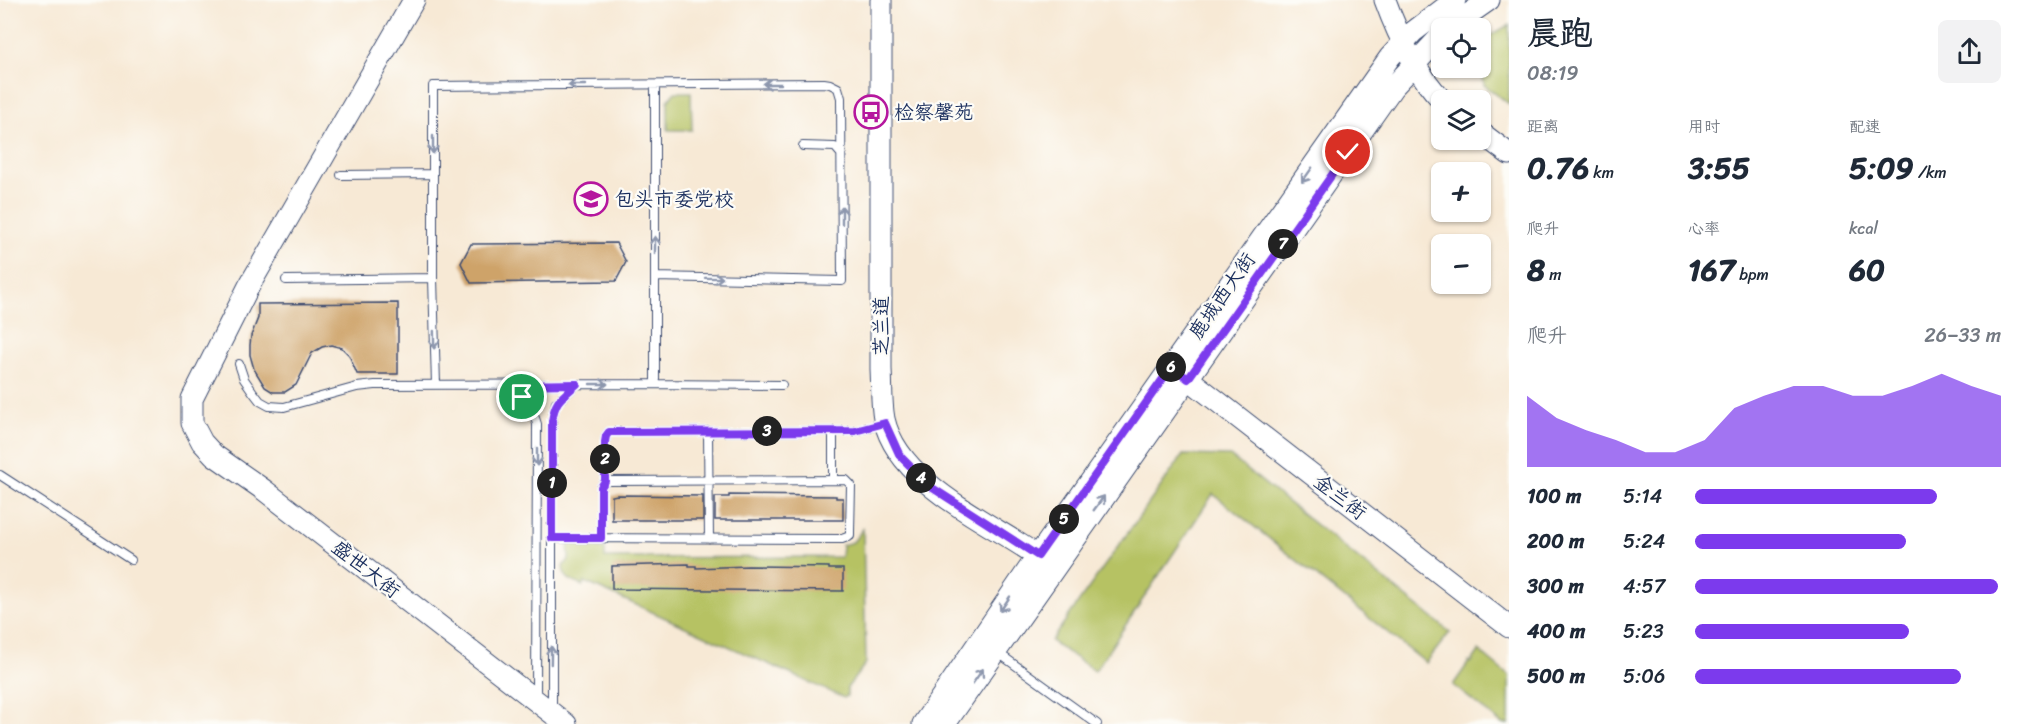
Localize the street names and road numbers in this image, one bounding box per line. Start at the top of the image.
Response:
street label: 鹿城西大街 [1179,245,1265,347]
street label: 芝兰道 [864,296,899,356]
street label: 金兰街 [1306,465,1374,529]
street label: 盛世大街 [324,531,408,607]

